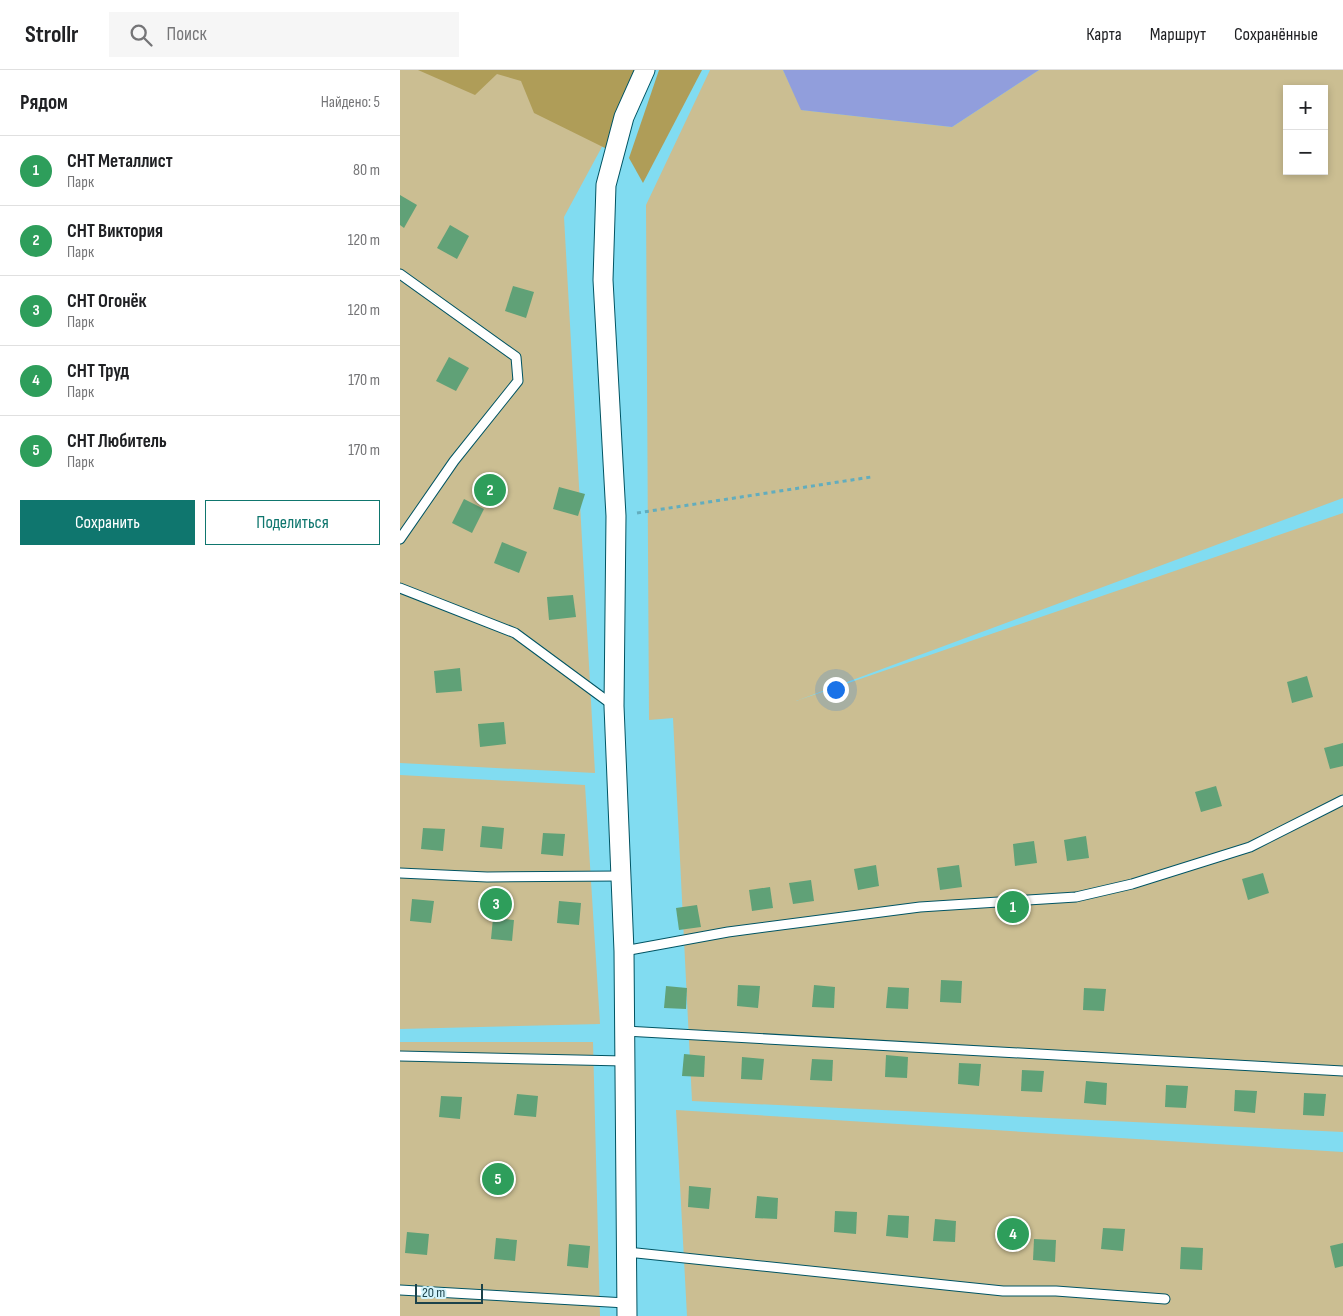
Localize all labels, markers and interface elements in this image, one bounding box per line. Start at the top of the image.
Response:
search box [109,12,459,57]
text: Strollr [25,20,79,49]
icon: search [127,21,155,49]
text: Поиск [167,23,207,46]
text: Карта [1086,24,1122,45]
text: Маршрут [1150,24,1206,45]
text: Сохранённые [1234,24,1318,45]
map controls [1283,85,1328,175]
button: + [1283,85,1328,130]
text: Рядом [20,90,68,115]
text: Найдено: 5 [321,93,380,112]
button: − [1283,130,1328,175]
text: СНТ Металлист [67,150,173,173]
text: 1 [33,161,39,180]
text: 80 m [353,161,380,180]
text: Парк [67,173,94,192]
text: СНТ Виктория [67,220,163,243]
text: 2 [32,231,40,250]
text: 120 m [348,231,380,250]
text: Парк [67,243,94,262]
text: СНТ Огонёк [67,290,147,313]
text: 3 [32,301,40,320]
text: 120 m [348,301,380,320]
text: Парк [67,313,94,332]
text: СНТ Труд [67,360,129,383]
text: 4 [32,371,40,390]
text: 170 m [348,371,380,390]
text: Парк [67,383,94,402]
text: СНТ Любитель [67,430,167,453]
text: 5 [32,441,40,460]
text: 170 m [348,441,380,460]
text: Парк [67,453,94,472]
pin: 2 [474,471,506,509]
button: Сохранить [20,500,195,545]
button: Поделиться [205,500,380,545]
your location [823,677,849,703]
pin: 3 [480,885,512,923]
pin: 1 [997,888,1029,926]
pin: 5 [482,1160,514,1198]
pin: 4 [997,1215,1029,1253]
scale bar [415,1281,482,1304]
text: 20 m [422,1284,445,1301]

